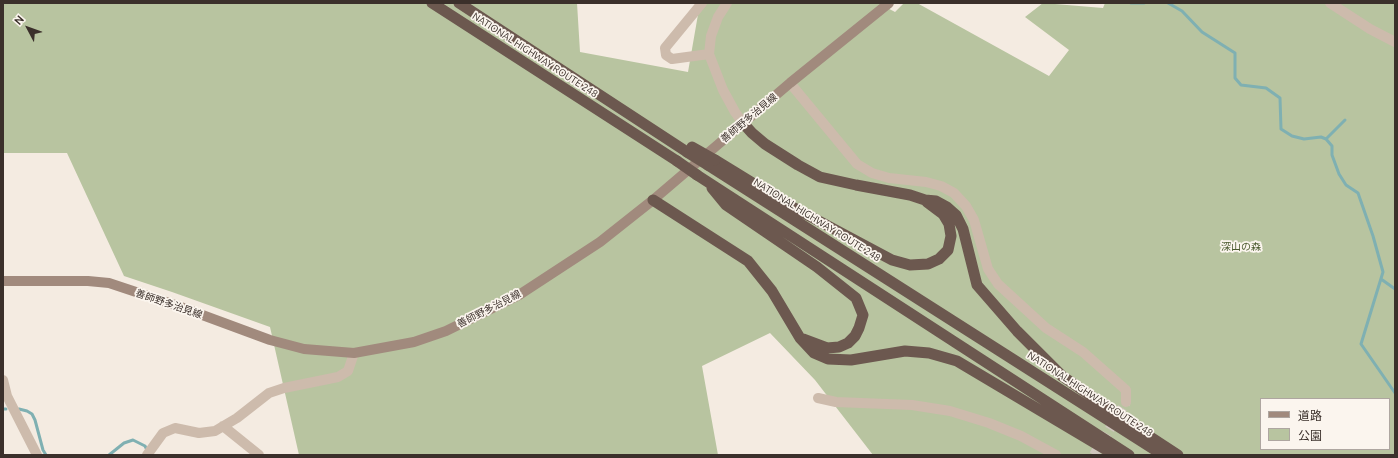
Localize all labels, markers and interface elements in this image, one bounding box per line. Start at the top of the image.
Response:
north arrow [8,8,48,48]
street label: NATIONAL HIGHWAY ROUTE 248 [470,10,600,100]
text: N [12,13,26,27]
street label: 善師野多治見線 [718,91,780,145]
street label: NATIONAL HIGHWAY ROUTE 248 [751,176,883,264]
park label: 深山の森 [1221,241,1261,253]
street label: 善師野多治見線 [134,287,204,321]
street label: 善師野多治見線 [455,288,523,330]
street label: NATIONAL HIGHWAY ROUTE 248 [1025,349,1155,439]
legend [1260,398,1390,450]
text: 道路 [1298,409,1322,422]
text: 公園 [1298,429,1322,442]

